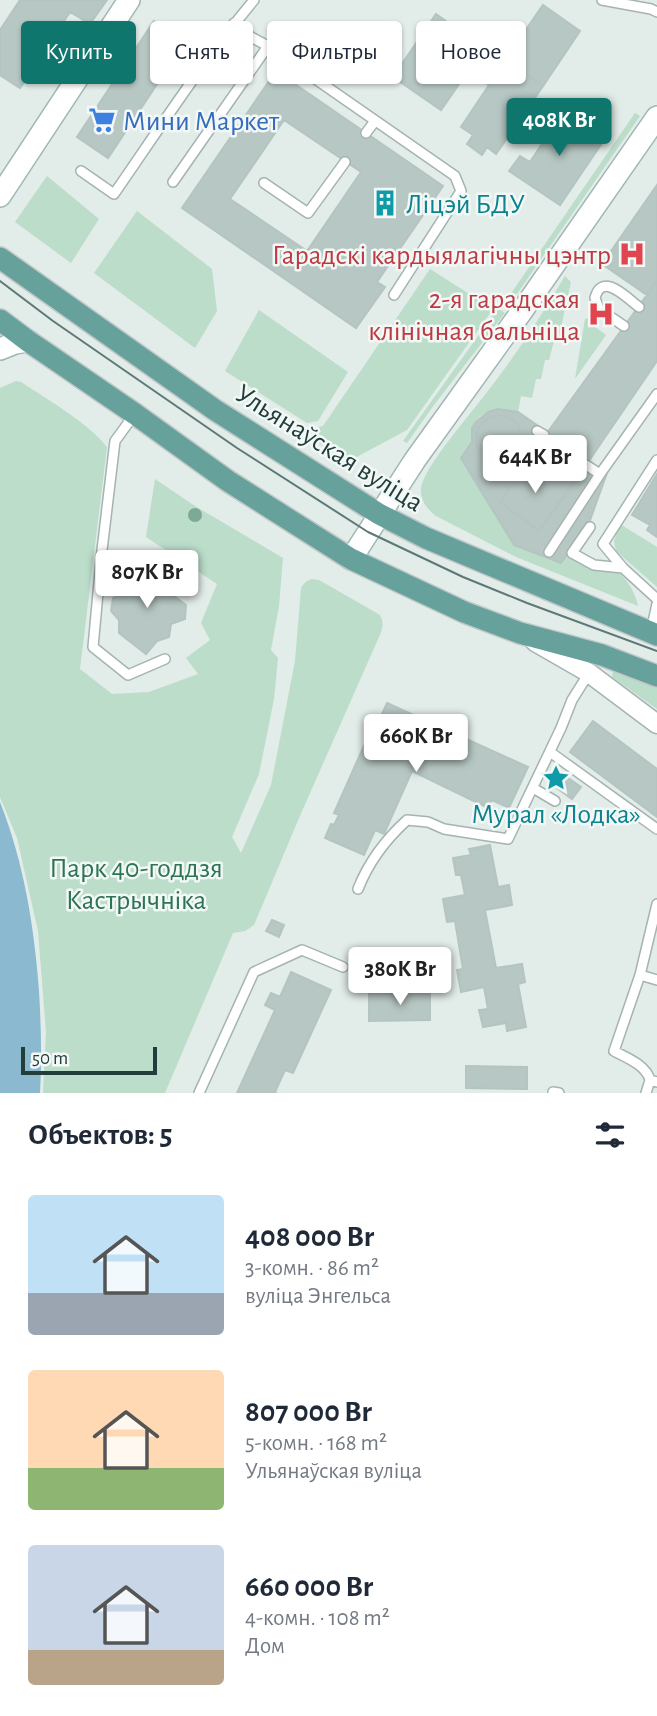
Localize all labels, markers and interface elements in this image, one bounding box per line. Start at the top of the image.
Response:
chip: Купить [21,21,136,84]
chip: Снять [150,21,253,84]
chip: Фильтры [267,21,402,84]
chip: Новое [416,21,526,84]
pin: 408K Br [494,99,624,158]
supermarket icon: Мини Маркет [87,105,117,135]
place label: Мини Маркет [123,108,280,136]
text: 408K Br [523,109,595,132]
building icon: Ліцэй БДУ [370,188,400,218]
place label: Ліцэй БДУ [406,191,525,219]
hospital icon: Гарадскі кардыялагічны цэнтр [617,239,647,269]
place label: Гарадскі кардыялагічны цэнтр [272,242,611,270]
place label: 2-я гарадская клінічная бальніца [368,286,580,346]
hospital icon: 2-я гарадская клінічная бальніца [586,299,616,329]
street label: Ульянаўская вуліца [230,380,428,518]
pin: 644K Br [470,435,600,495]
text: 644K Br [499,446,571,469]
pin: 807K Br [82,550,212,610]
text: 807K Br [111,561,183,584]
pin: 660K Br [351,714,481,774]
text: 660K Br [380,725,452,748]
place icon: Мурал «Лодка» [541,763,571,793]
place label: Мурал «Лодка» [471,801,641,829]
park label: Парк 40-годдзя Кастрычніка [49,855,223,915]
pin: 380K Br [335,948,465,1007]
text: 380K Br [364,958,436,981]
scale bar [21,1044,158,1076]
text: 50 m [32,1049,68,1068]
icon: filters [591,1116,629,1154]
text: Объектов: 5 [28,1120,172,1150]
text: 408 000 Br [245,1222,374,1252]
icon: home [84,1223,168,1307]
text: 3-комн. · 86 m² [245,1257,379,1280]
text: вуліца Энгельса [245,1285,391,1308]
text: 807 000 Br [245,1397,372,1427]
icon: home [84,1398,168,1482]
text: 5-комн. · 168 m² [245,1432,387,1455]
text: Ульянаўская вуліца [245,1460,422,1483]
text: 660 000 Br [245,1572,373,1602]
icon: home [84,1573,168,1657]
text: 4-комн. · 108 m² [245,1607,390,1630]
text: Дом [245,1635,285,1658]

